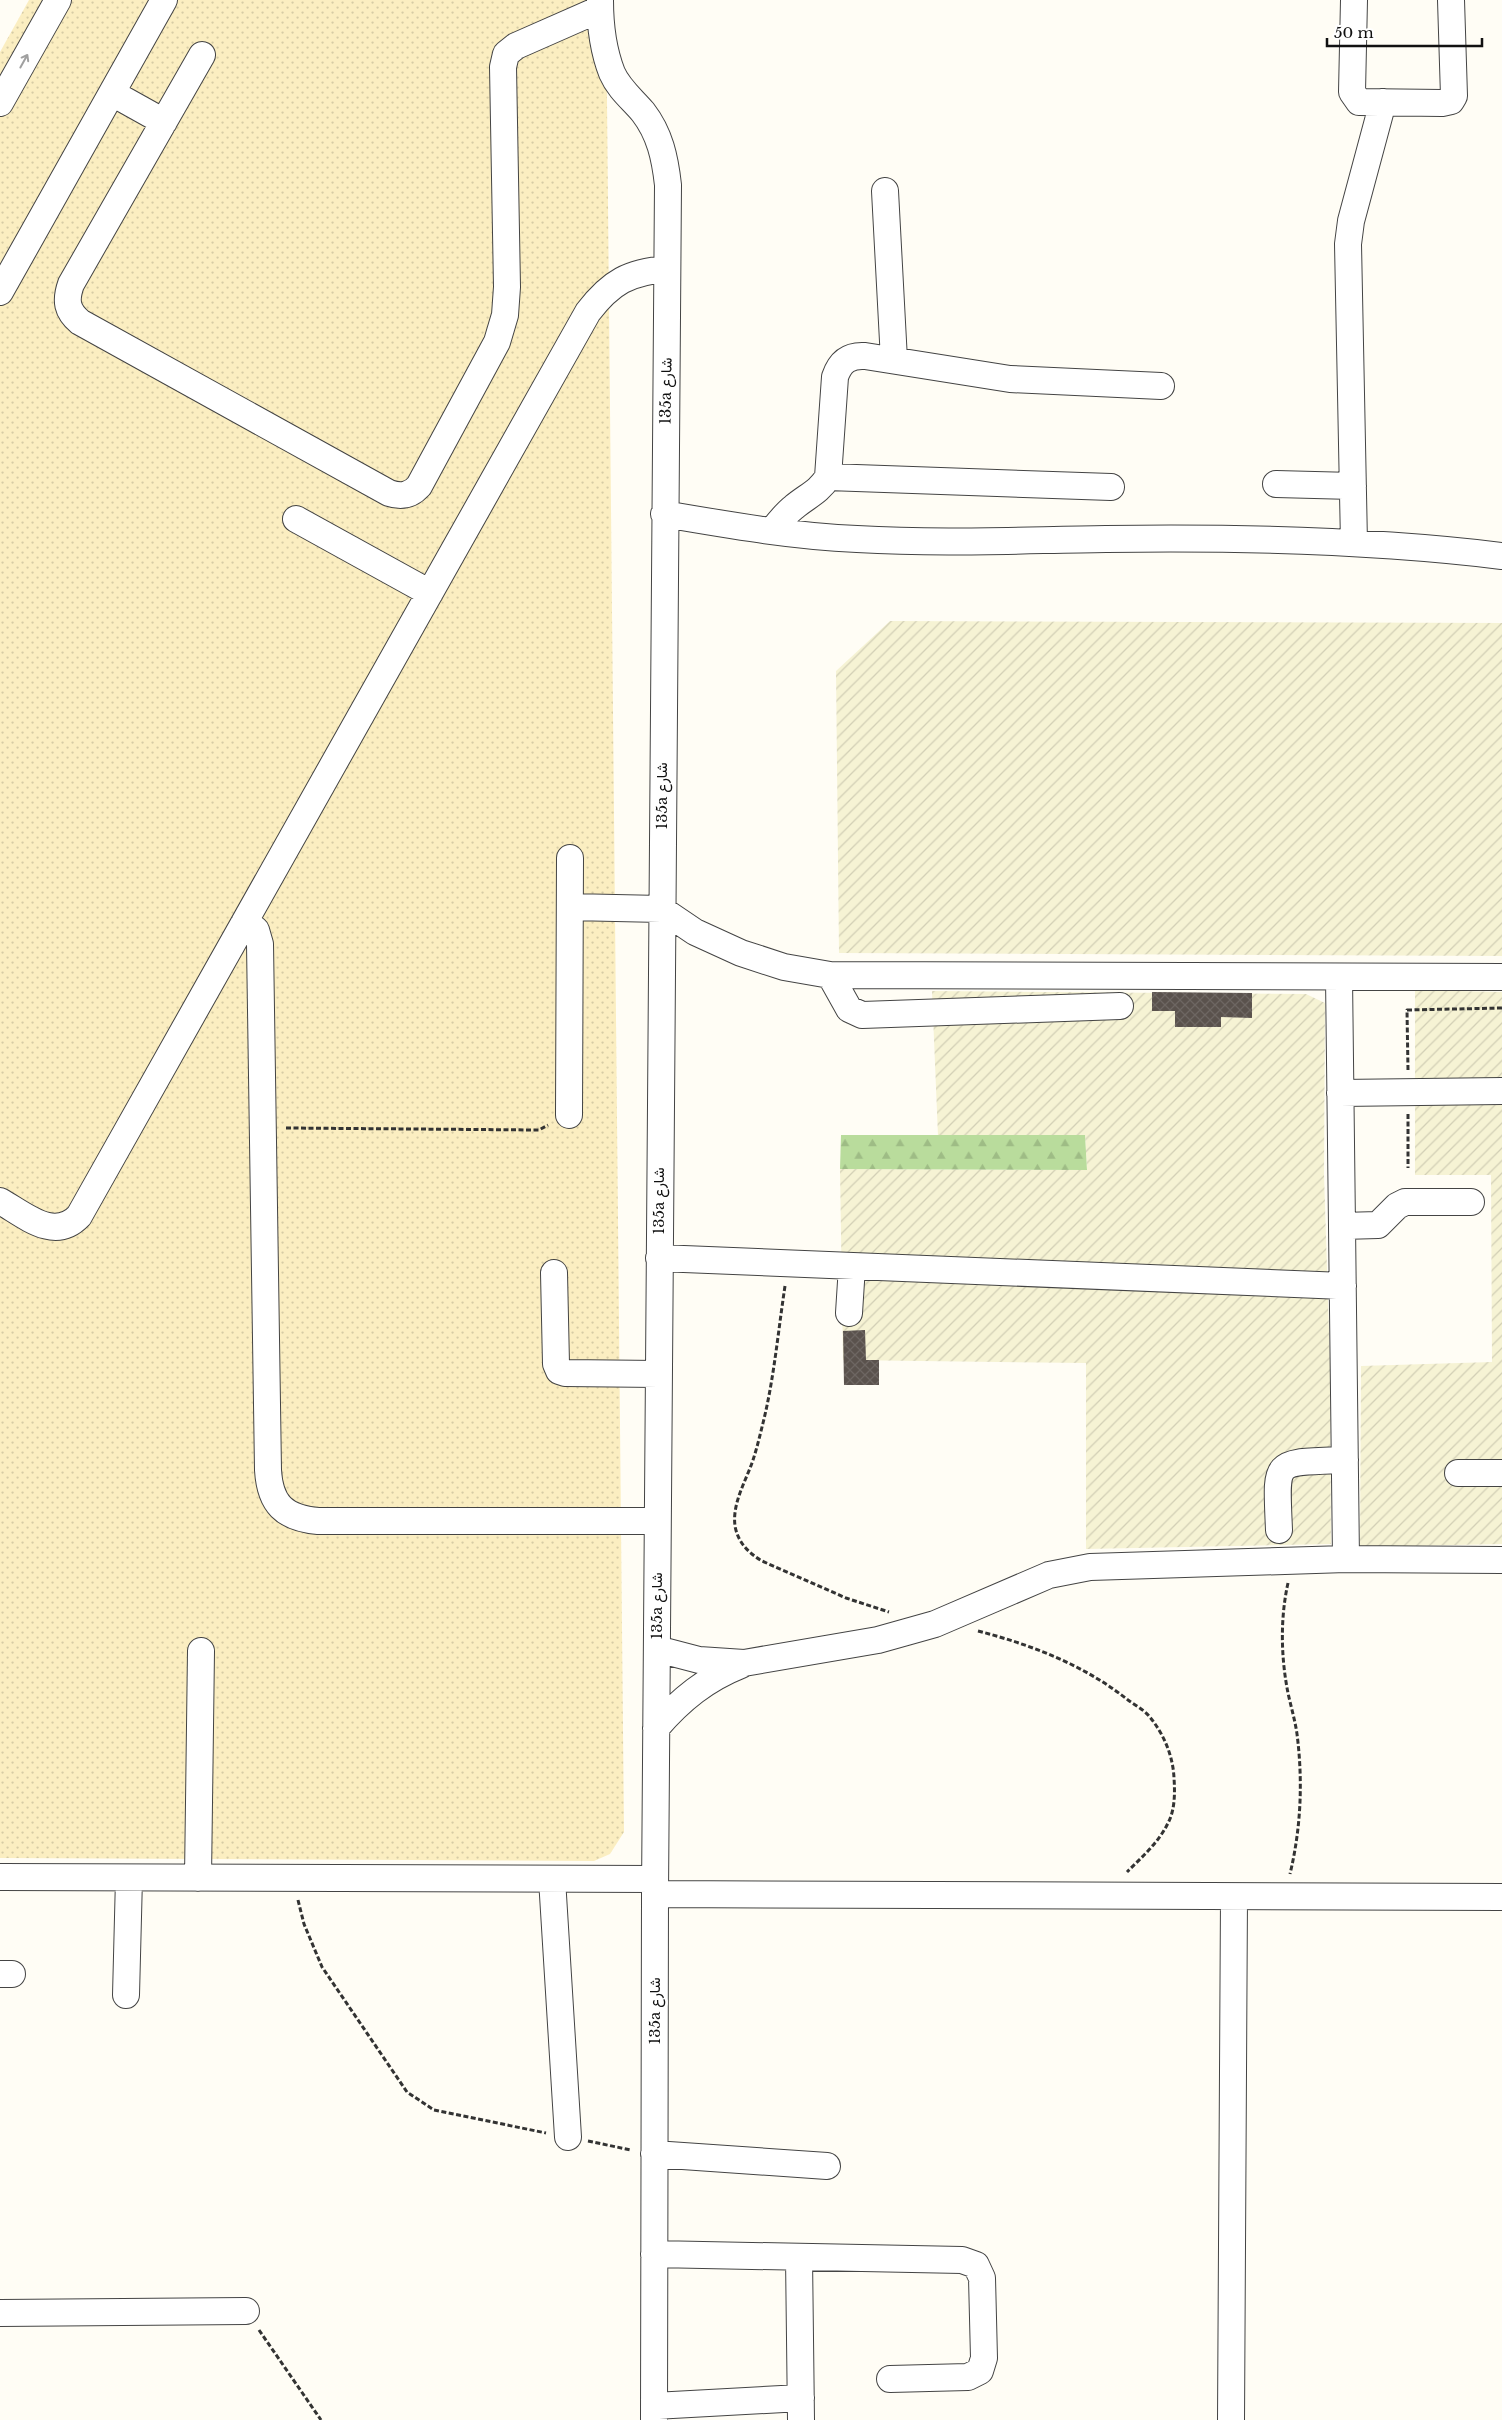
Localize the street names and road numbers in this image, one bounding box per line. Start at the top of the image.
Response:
street label: 135a شارع [655,357,678,425]
street label: 135a شارع [652,762,673,830]
street label: 135a شارع [649,1167,670,1235]
street label: 135a شارع [647,1572,668,1640]
street label: 135a شارع [645,1977,666,2045]

